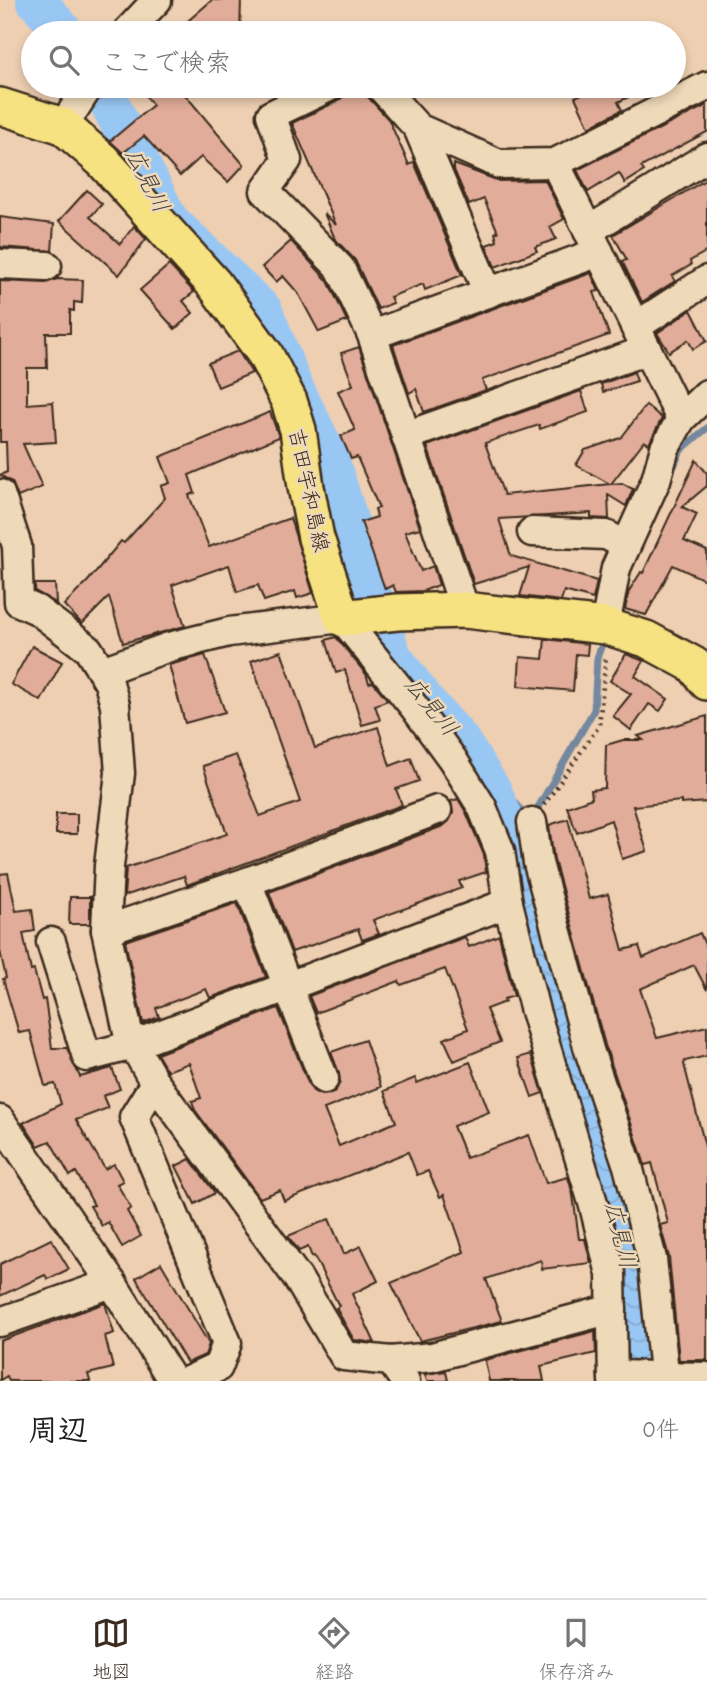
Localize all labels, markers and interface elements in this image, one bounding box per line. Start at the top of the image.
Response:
search box [21,21,686,98]
icon: search [45,41,83,79]
text: ここで検索 [101,48,231,78]
water label: 広見川 [120,143,175,217]
street label: 吉田宇和島線 [284,426,334,554]
water label: 広見川 [399,671,464,742]
water label: 広見川 [599,1198,642,1272]
text: 周辺 [28,1413,88,1448]
text: 0件 [642,1416,679,1443]
tab: 地図 [92,1614,131,1683]
tab: 経路 [315,1614,354,1683]
tab: 保存済み [538,1614,615,1683]

